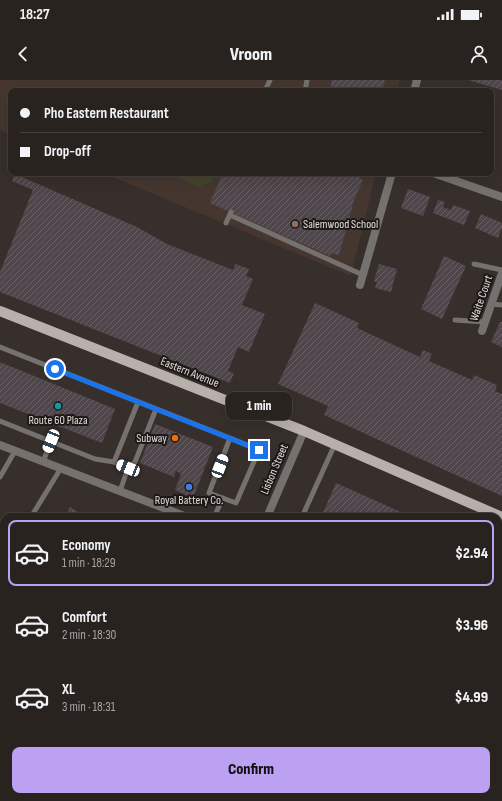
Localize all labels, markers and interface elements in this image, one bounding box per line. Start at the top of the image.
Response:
text: 18:27 [20,5,49,24]
icon: back [12,43,34,65]
icon: person [468,43,490,65]
text: Vroom [230,44,272,65]
text: Pho Eastern Restaurant [44,104,169,123]
text: Drop-off [44,142,91,161]
place label: Salemwood School [303,217,378,232]
marker: Salemwood School [290,219,300,229]
street label: Waite Court [467,273,496,323]
street label: Eastern Avenue [158,354,221,391]
route start [46,360,64,378]
callout: 1 min [226,392,292,420]
text: 1 min [247,398,271,414]
marker: Route 60 Plaza [53,401,63,411]
place label: Route 60 Plaza [28,413,88,428]
car [41,428,61,454]
place label: Subway [136,431,167,446]
marker: Subway [170,433,180,443]
route end [250,441,268,459]
street label: Lisbon Street [257,441,292,497]
car [210,453,230,479]
car [115,458,141,478]
marker: Royal Battery Co. [184,482,194,492]
place label: Royal Battery Co. [155,493,223,508]
icon: car [14,535,50,571]
text: Economy [62,536,111,555]
text: $2.94 [455,544,488,563]
text: 1 min · 18:29 [62,555,115,571]
icon: car [14,607,50,643]
text: Comfort [62,608,107,627]
text: $3.96 [455,616,488,635]
text: 2 min · 18:30 [62,627,116,643]
icon: car [14,679,50,715]
text: XL [62,680,75,699]
text: $4.99 [455,688,488,707]
text: 3 min · 18:31 [62,699,115,715]
button: Confirm [12,747,490,793]

